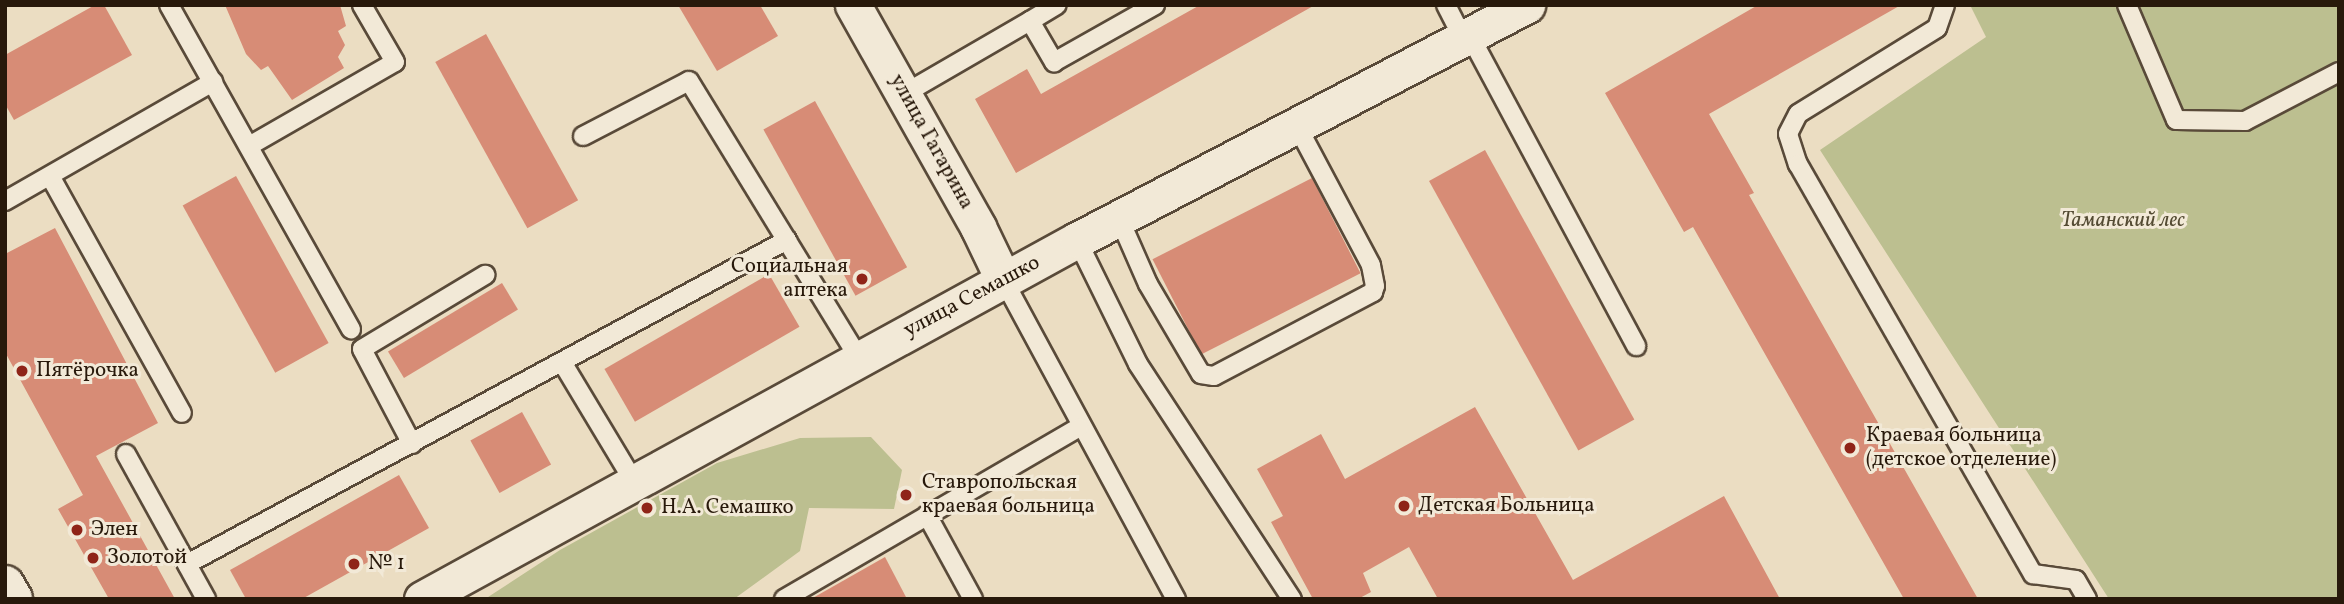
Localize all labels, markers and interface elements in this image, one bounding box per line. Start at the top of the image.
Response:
street label: улица Гагарина [883,70,979,214]
park label: Таманский лес [2061,208,2185,234]
street label: улица Семашко [900,251,1044,343]
place label: Социальная аптека [731,254,848,304]
marker: Социальная аптека [854,271,870,287]
place label: Пятёрочка [36,358,139,384]
marker: Пятёрочка [14,363,30,379]
place label: Краевая больница (детское отделение) [1866,423,2056,473]
marker: Краевая больница (детское отделение) [1840,438,1860,458]
place label: Ставропольская краевая больница [922,470,1095,520]
marker: Ставропольская краевая больница [896,485,916,505]
place label: Детская Больница [1418,493,1595,519]
place label: Н.А. Семашко [661,495,794,521]
marker: Детская Больница [1396,498,1412,514]
marker: Н.А. Семашко [639,500,655,516]
place label: Элен [91,517,138,543]
marker: Элен [69,522,85,538]
place label: Золотой [107,545,187,571]
marker: Золотой [85,550,101,566]
place label: № 1 [368,551,405,577]
marker: № 1 [346,556,362,572]

